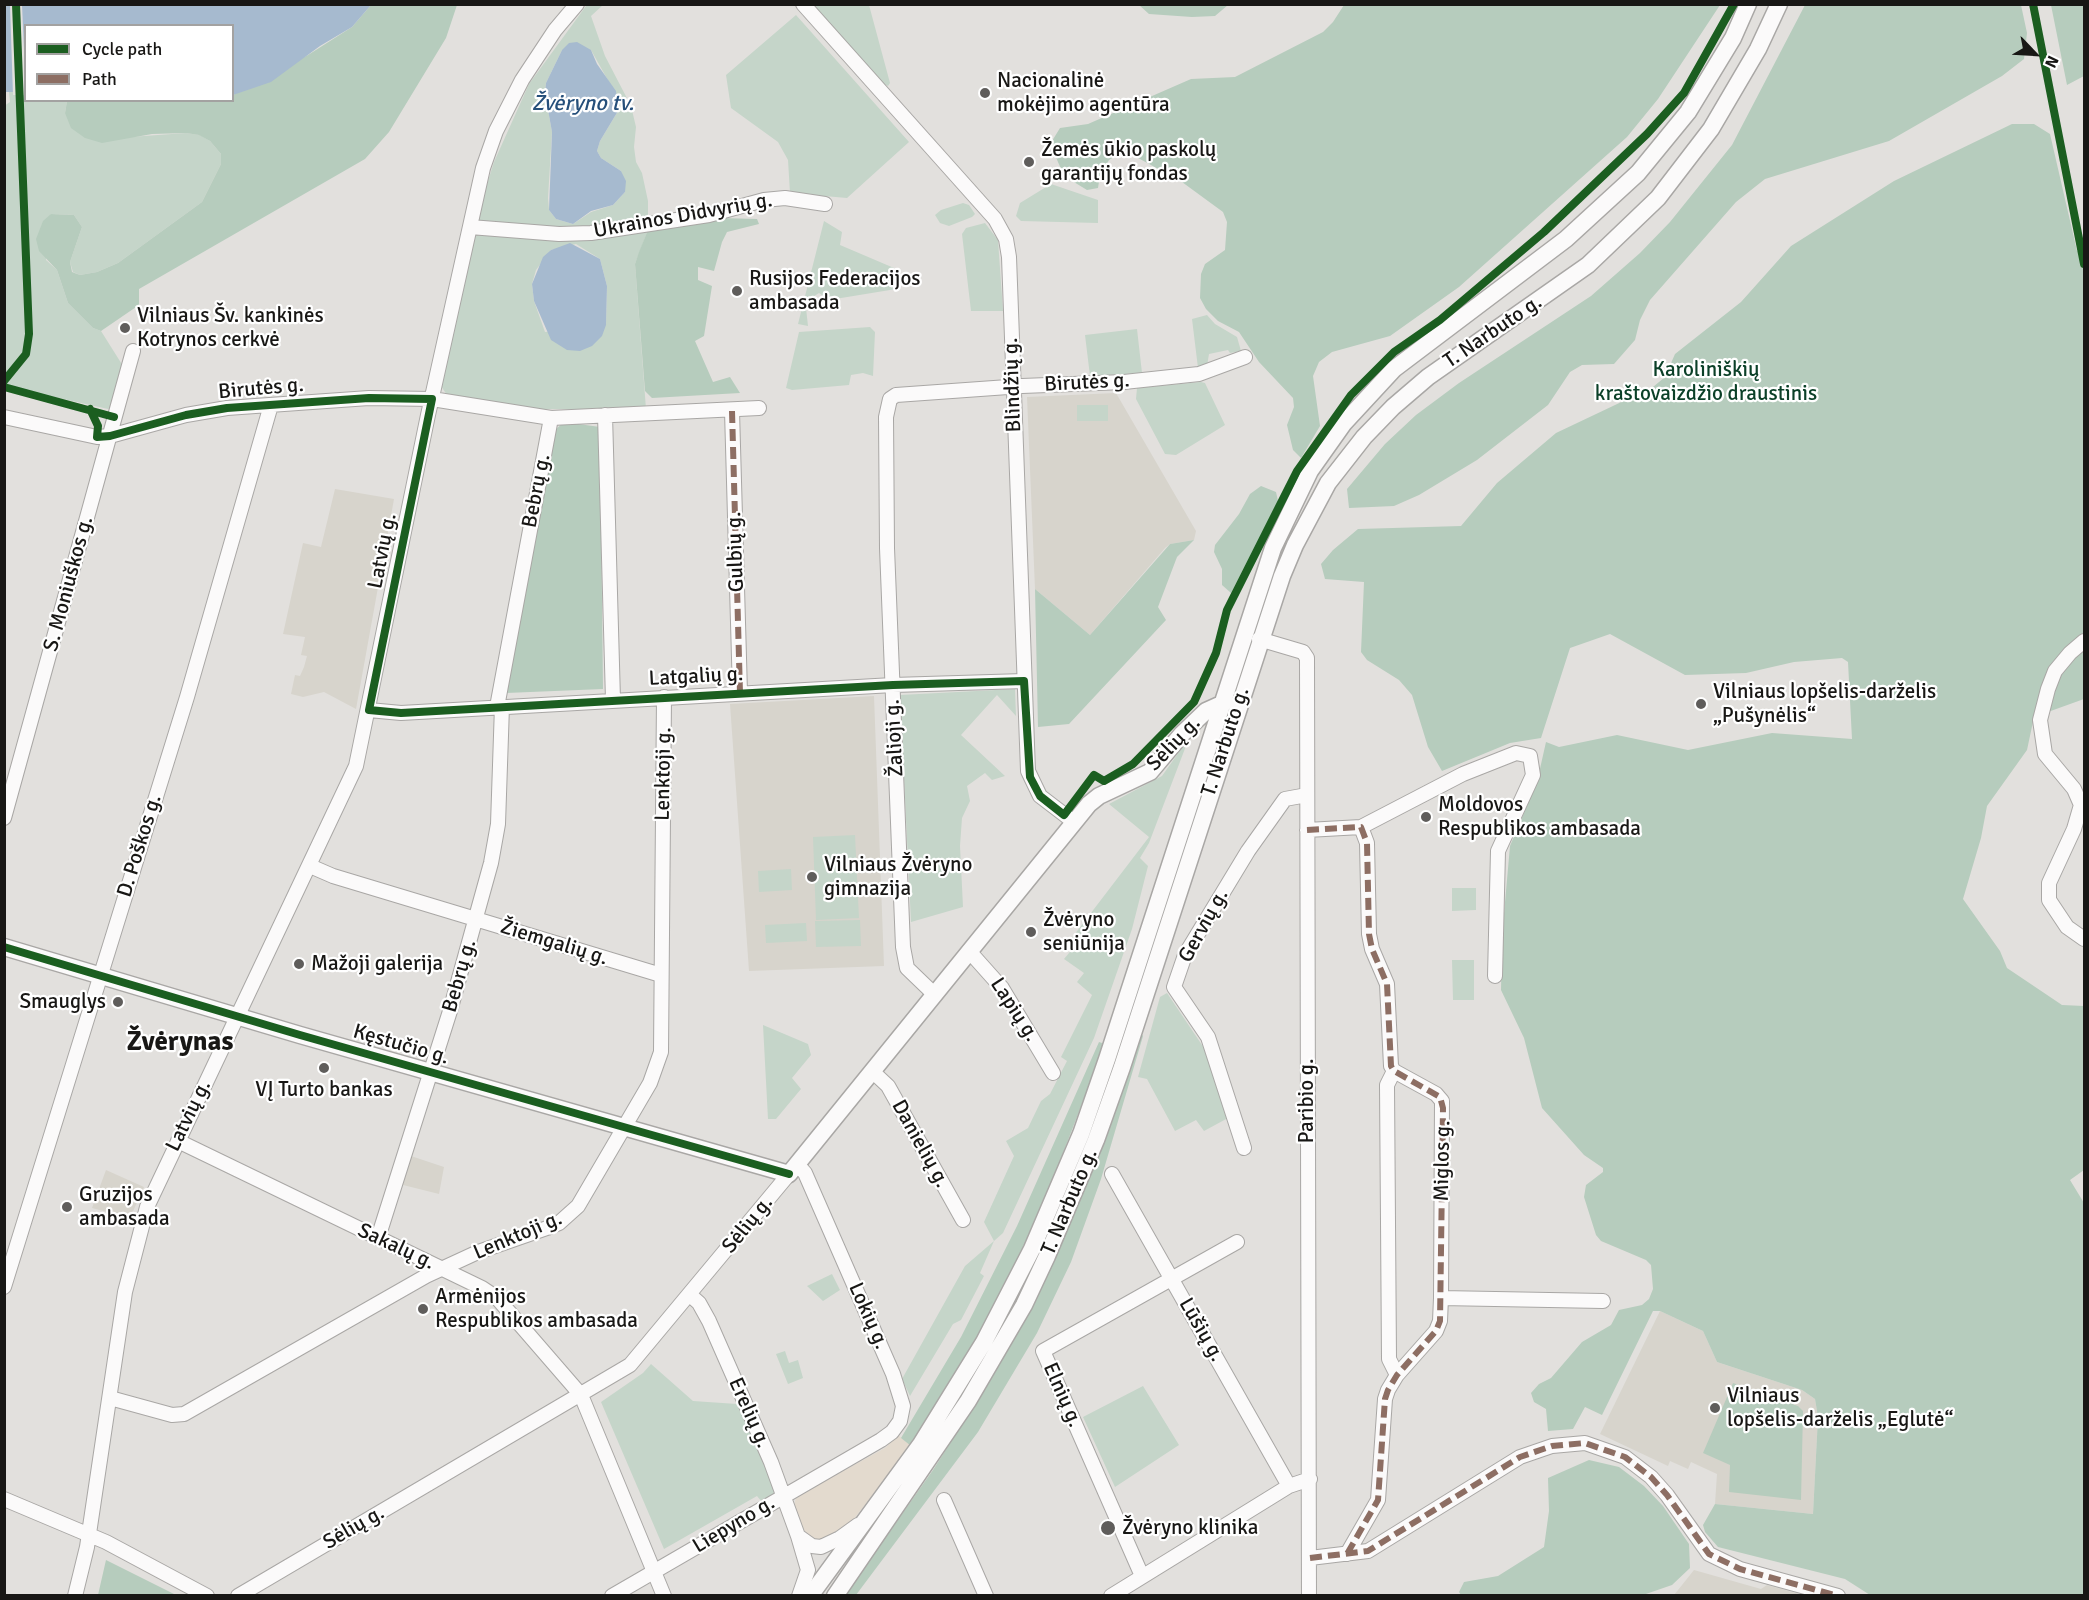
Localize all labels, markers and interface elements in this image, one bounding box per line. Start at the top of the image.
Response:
legend [24,24,234,102]
north arrow [2005,24,2065,84]
text: Cycle path [82,38,162,60]
text: N [2040,52,2063,71]
text: Path [82,68,117,90]
place label: Nacionalinė mokėjimo agentūra [997,68,1170,118]
marker: Nacionalinė mokėjimo agentūra [978,86,992,100]
water label: Žvėryno tv. [532,91,634,117]
place label: Žemės ūkio paskolų garantijų fondas [1041,137,1216,187]
marker: Žemės ūkio paskolų garantijų fondas [1022,155,1036,169]
street label: Ukrainos Didvyrių g. [592,188,774,244]
place label: Rusijos Federacijos ambasada [749,266,921,316]
marker: Rusijos Federacijos ambasada [730,284,744,298]
street label: T. Narbuto g. [1439,290,1547,374]
place label: Vilniaus Šv. kankinės Kotrynos cerkvė [137,303,324,353]
marker: Vilniaus Šv. kankinės Kotrynos cerkvė [118,321,132,335]
street label: Blindžių g. [999,337,1027,433]
park label: Karoliniškių kraštovaizdžio draustinis [1595,357,1817,407]
street label: Birutės g. [1044,368,1130,398]
street label: Birutės g. [217,373,305,405]
street label: Bebrų g. [518,452,556,530]
street label: Latvių g. [363,511,403,591]
street label: Gulbių g. [722,511,750,593]
street label: S. Moniuškos g. [39,514,99,654]
street label: Latgalių g. [648,662,744,692]
place label: Vilniaus lopšelis-darželis „Pušynėlis“ [1713,679,1936,729]
street label: T. Narbuto g. [1197,684,1255,800]
marker: Vilniaus lopšelis-darželis „Pušynėlis“ [1694,697,1708,711]
street label: Žalioji g. [880,699,910,777]
street label: Sėlių g. [1142,711,1206,777]
street label: Lenktoji g. [651,727,677,821]
street label: D. Poškos g. [112,792,168,900]
place label: Moldovos Respublikos ambasada [1438,792,1641,842]
marker: Moldovos Respublikos ambasada [1419,810,1433,824]
place label: Vilniaus Žvėryno gimnazija [824,852,972,902]
marker: Vilniaus Žvėryno gimnazija [805,870,819,884]
street label: Gervių g. [1174,885,1234,967]
place label: Žvėryno seniūnija [1043,907,1125,957]
street label: Žiemgalių g. [497,915,611,971]
marker: Žvėryno seniūnija [1024,925,1038,939]
street label: Bebrų g. [438,937,482,1015]
place label: Mažoji galerija [311,951,443,977]
marker: Mažoji galerija [292,957,306,971]
street label: Lapių g. [984,973,1044,1047]
place label: Smauglys [19,989,106,1015]
marker: Smauglys [111,995,125,1009]
street label: Kęstučio g. [350,1019,452,1071]
district label: Žvėrynas [127,1027,233,1059]
street label: Paribio g. [1294,1059,1320,1143]
marker: VĮ Turto bankas [317,1061,331,1075]
street label: Latvių g. [161,1076,217,1156]
place label: VĮ Turto bankas [255,1077,393,1103]
street label: Danielių g. [886,1096,954,1192]
street label: Miglos g. [1430,1120,1456,1202]
street label: T. Narbuto g. [1036,1145,1104,1259]
place label: Gruzijos ambasada [79,1182,170,1232]
street label: Sėlių g. [717,1191,779,1259]
marker: Gruzijos ambasada [60,1200,74,1214]
street label: Lenktoji g. [470,1206,566,1266]
street label: Sakalų g. [353,1218,439,1276]
street label: Lokių g. [842,1279,894,1353]
place label: Armėnijos Respublikos ambasada [435,1284,638,1334]
street label: Lūšių g. [1173,1294,1229,1366]
marker: Armėnijos Respublikos ambasada [416,1302,430,1316]
street label: Elnių g. [1037,1359,1087,1431]
street label: Erelių g. [722,1374,776,1452]
place label: Vilniaus lopšelis-darželis „Eglutė“ [1727,1383,1953,1433]
marker: Vilniaus lopšelis-darželis „Eglutė“ [1708,1401,1722,1415]
street label: Liepyno g. [688,1491,780,1559]
street label: Sėlių g. [319,1500,389,1556]
place label: Žvėryno klinika [1122,1515,1258,1541]
marker: Žvėryno klinika [1099,1519,1117,1537]

